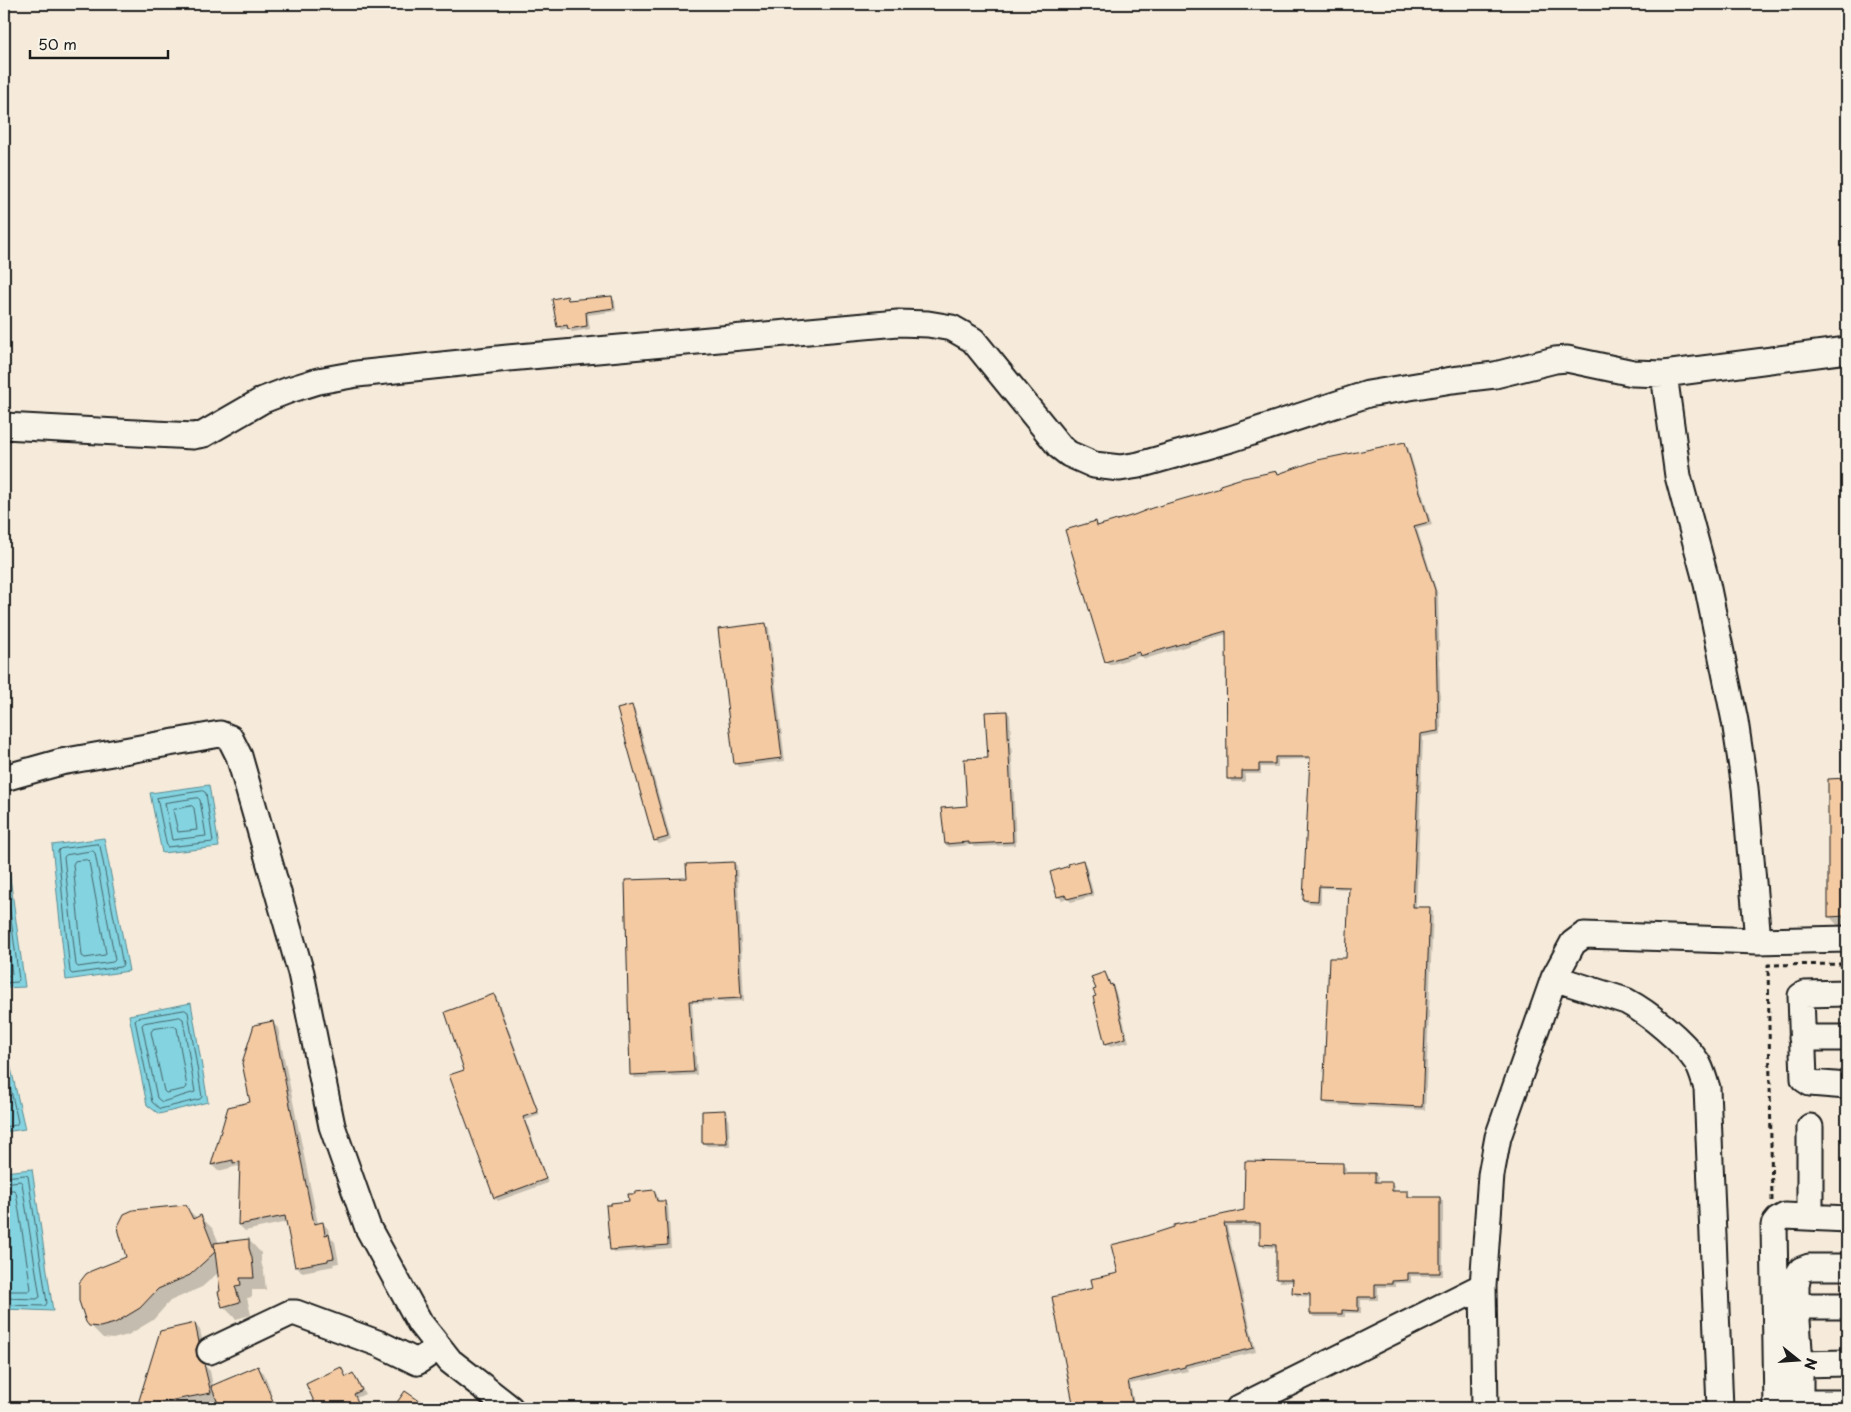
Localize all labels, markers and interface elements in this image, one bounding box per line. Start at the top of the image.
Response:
scale bar [30,28,168,60]
text: 50 m [38,32,77,55]
north arrow [1774,1334,1824,1384]
text: N [1799,1356,1823,1372]

